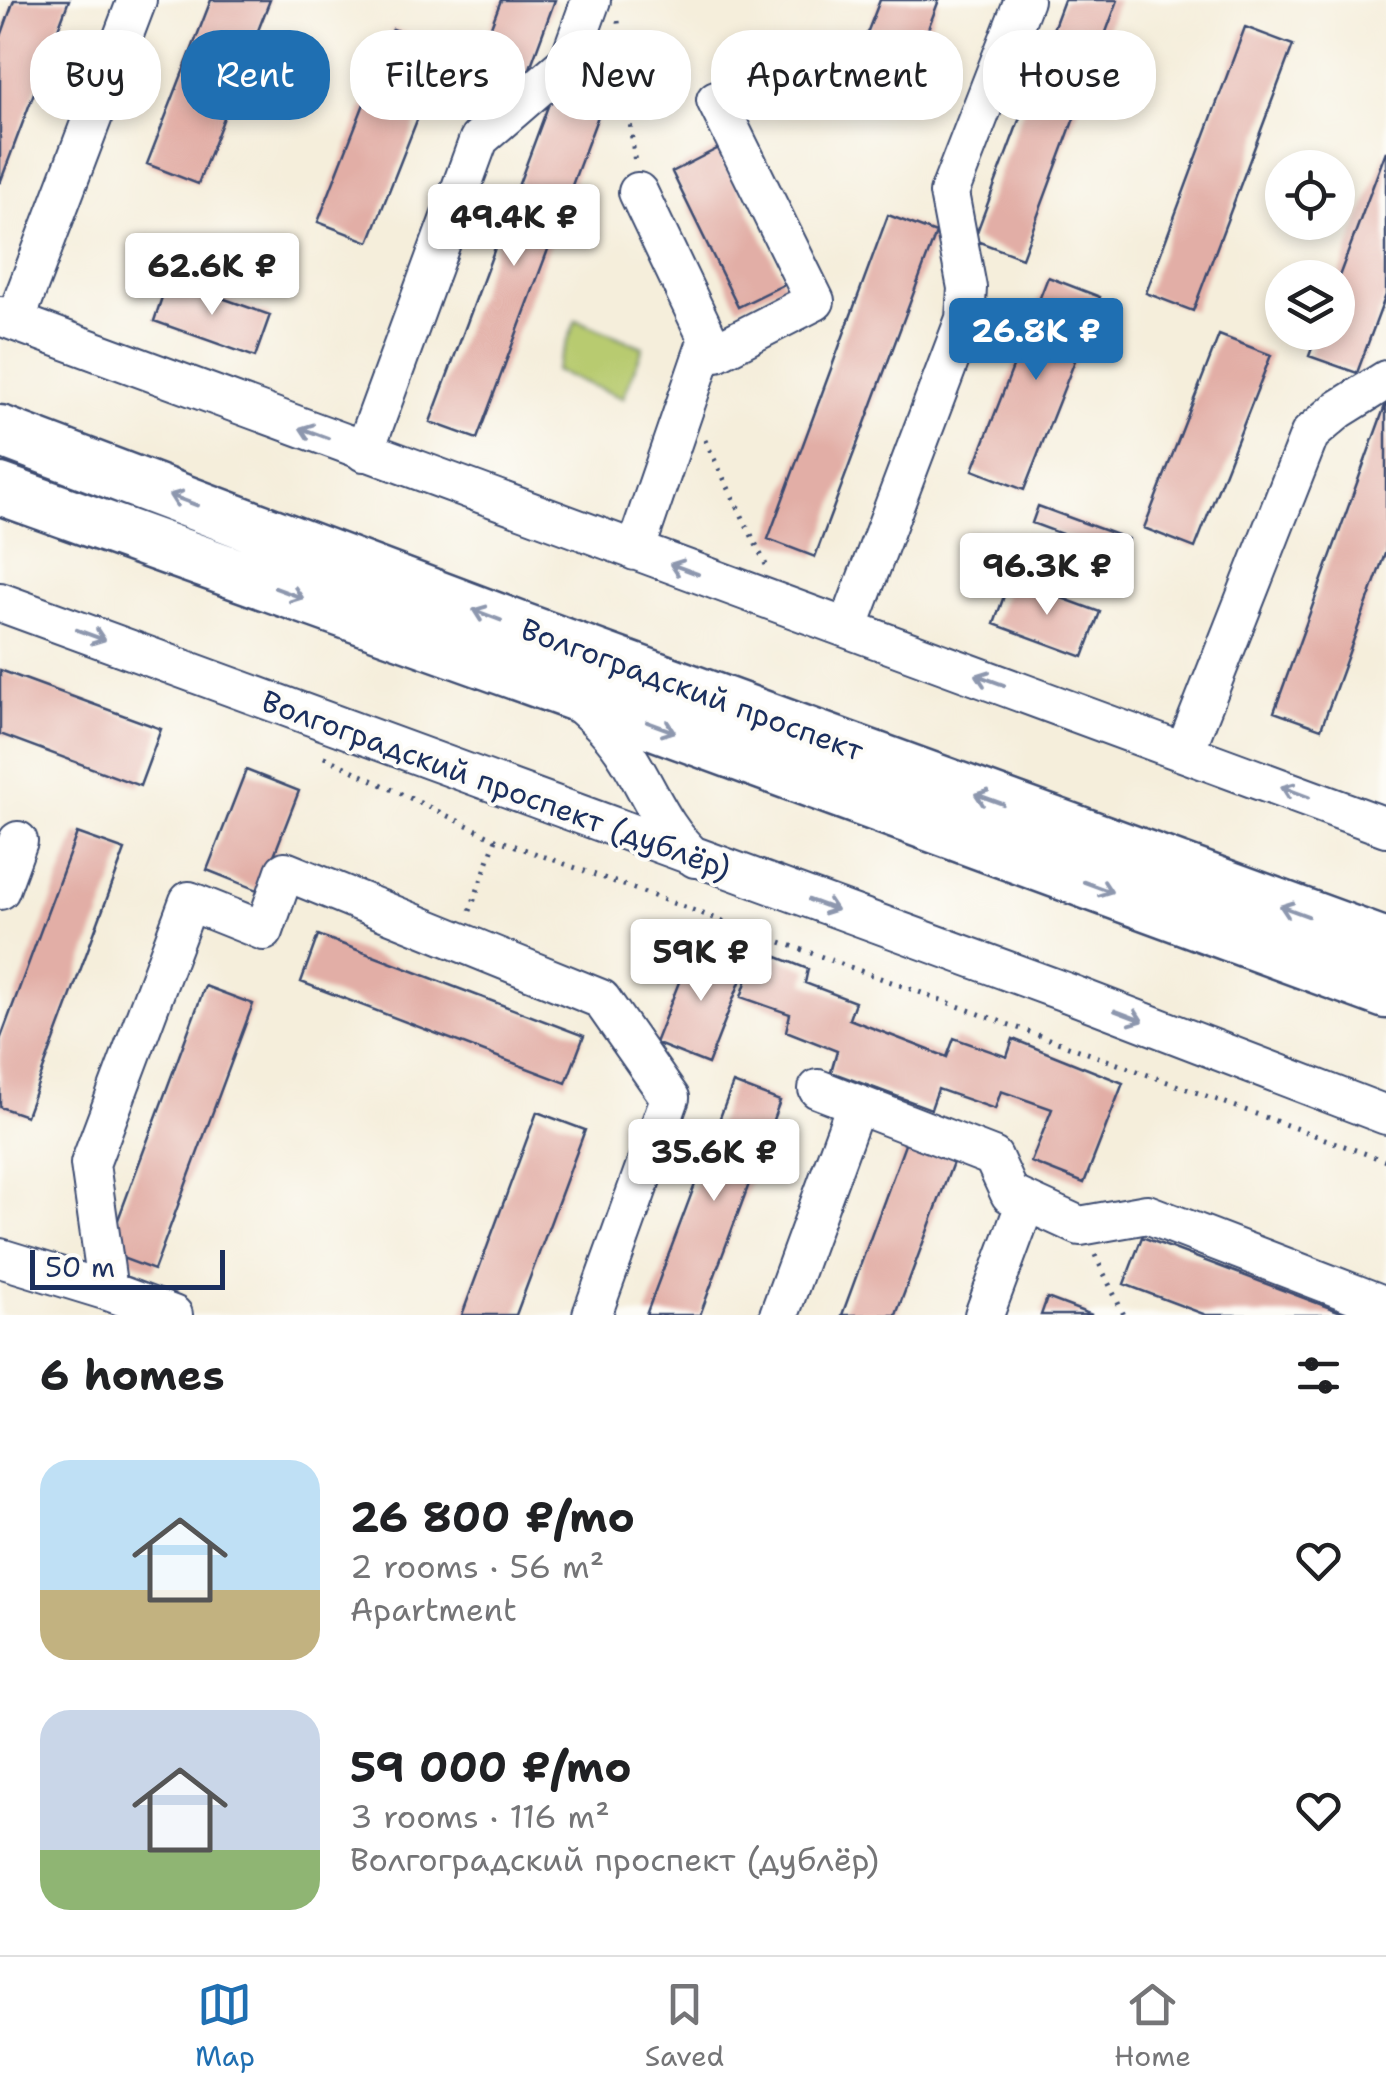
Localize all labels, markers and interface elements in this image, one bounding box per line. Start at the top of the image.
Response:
chip: Buy [30,30,161,120]
chip: Rent [181,30,330,120]
chip: Filters [350,30,525,120]
chip: New [545,30,691,120]
chip: Apartment [711,30,963,120]
chip: House [983,30,1156,120]
map controls [1265,150,1355,350]
button: locate [1265,150,1355,240]
pin: 49.4K ₽ [422,184,606,269]
text: 49.4K ₽ [450,195,578,238]
pin: 62.6K ₽ [120,233,304,318]
text: 62.6K ₽ [147,244,277,287]
button: layers [1265,260,1355,350]
pin: 26.8K ₽ [944,298,1128,383]
text: 26.8K ₽ [971,309,1101,352]
one-way arrow [299,423,330,441]
one-way arrow [168,490,199,508]
pin: 96.3K ₽ [955,533,1139,618]
text: 96.3K ₽ [982,544,1112,587]
one-way arrow [670,559,701,577]
one-way arrow [273,585,304,603]
one-way arrow [472,605,503,623]
street label: Волгоградский проспект [515,608,870,771]
one-way arrow [75,627,106,645]
one-way arrow [975,670,1006,688]
street label: Волгоградский проспект (дублёр) [256,680,736,889]
one-way arrow [645,719,676,737]
one-way arrow [1280,782,1311,800]
one-way arrow [975,789,1006,807]
one-way arrow [1081,879,1112,897]
one-way arrow [807,897,838,915]
one-way arrow [1280,901,1311,919]
pin: 59K ₽ [631,919,771,1004]
text: 59K ₽ [653,930,749,973]
one-way arrow [1113,1009,1143,1027]
pin: 35.6K ₽ [622,1119,806,1204]
text: 35.6K ₽ [650,1130,778,1173]
scale bar [30,1245,225,1290]
text: 50 m [45,1248,115,1286]
text: 6 homes [40,1347,225,1403]
icon: filters [1291,1348,1346,1403]
text: 26 800 ₽/mo [350,1489,635,1545]
icon: home [120,1500,240,1620]
icon: heart [1291,1533,1346,1588]
text: 2 rooms · 56 m² [350,1545,604,1588]
text: Apartment [350,1588,517,1631]
text: 59 000 ₽/mo [350,1739,631,1795]
icon: home [120,1750,240,1870]
icon: heart [1291,1783,1346,1838]
text: 3 rooms · 116 m² [350,1795,610,1838]
text: Волгоградский проспект (дублёр) [350,1838,879,1881]
tab: Map [195,1977,255,2075]
tab: Saved [645,1977,724,2075]
tab: Home [1114,1977,1191,2075]

